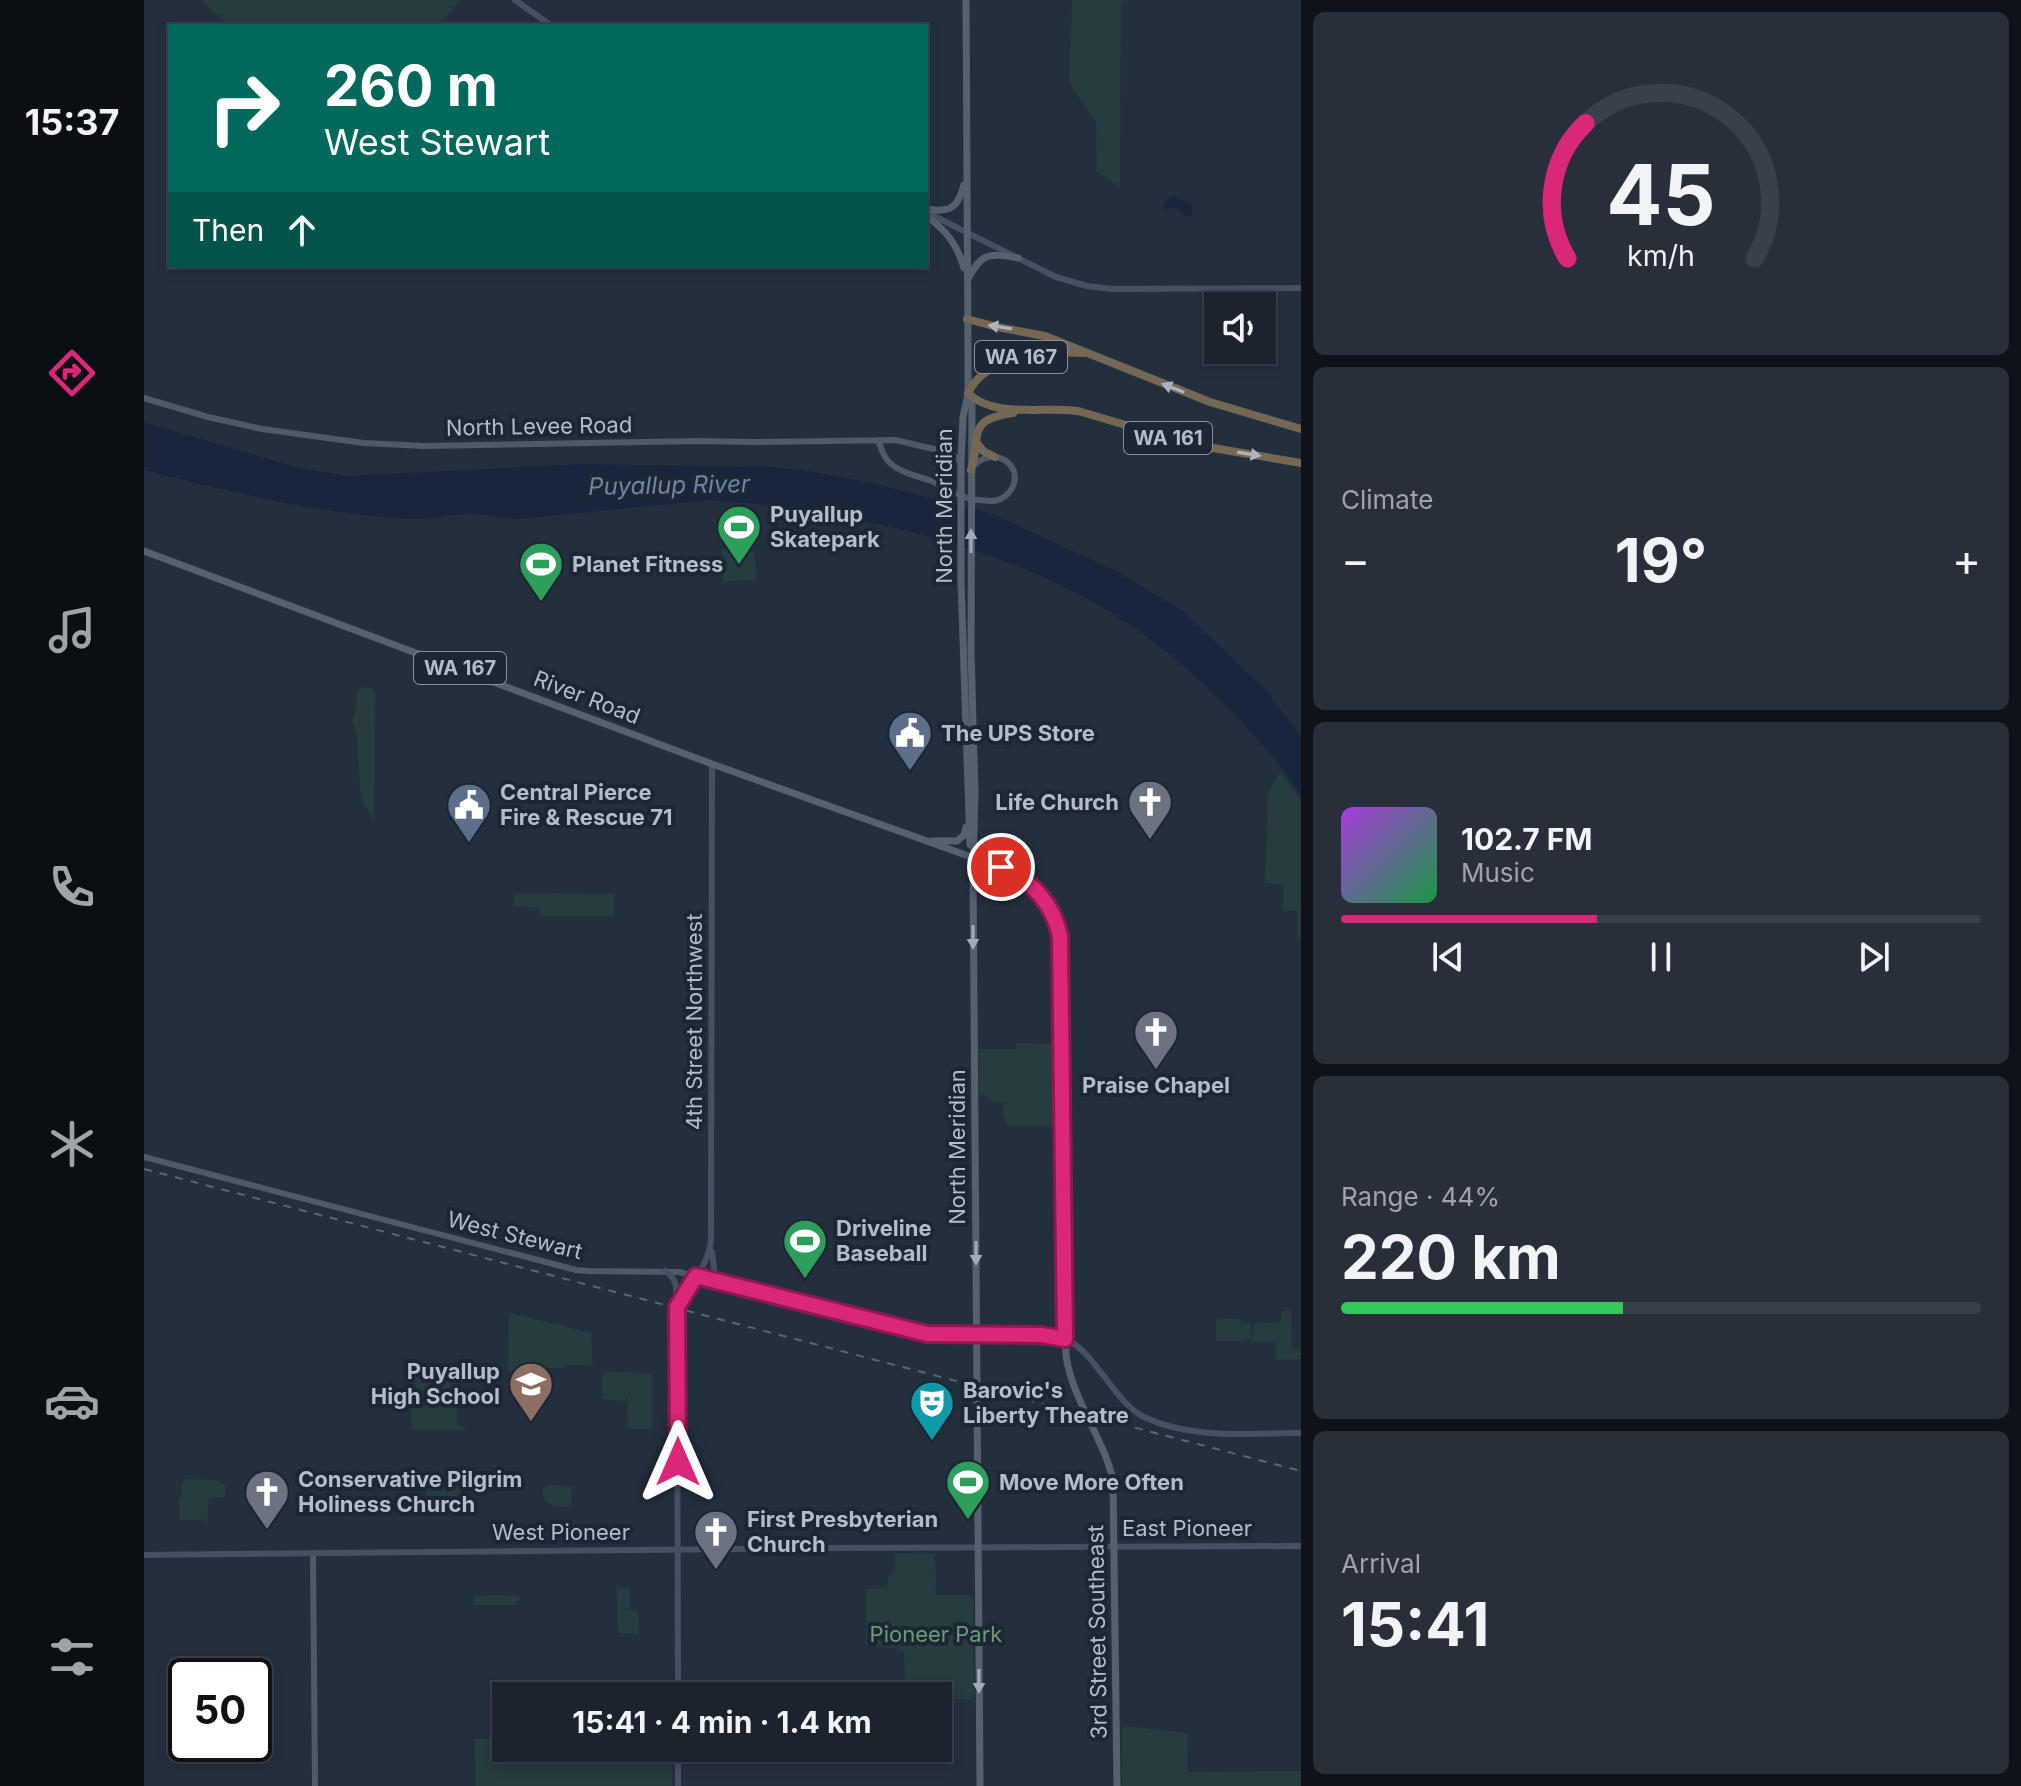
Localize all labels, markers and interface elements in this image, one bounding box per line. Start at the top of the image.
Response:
text: 260 m [324,52,498,120]
icon: right [192,56,296,160]
text: 15:37 [25,100,119,144]
text: West Stewart [324,120,550,164]
text: 45 [1606,144,1716,245]
icon: ahead [280,208,324,252]
text: Then [192,212,264,248]
text: km/h [1627,239,1695,274]
map controls [1204,292,1276,364]
button: sound [1204,292,1276,364]
one-way arrow [988,320,1013,332]
road number: WA 167 [975,341,1067,373]
icon: directions [44,345,100,401]
one-way arrow [1161,381,1185,394]
street label: North Levee Road [446,411,632,441]
road number: WA 161 [1124,422,1212,454]
street label: North Meridian [931,428,957,584]
one-way arrow [1237,449,1262,461]
water label: Puyallup River [588,469,751,501]
text: Climate [1341,484,1433,515]
place label: Puyallup Skatepark [770,501,880,552]
sports icon: Puyallup Skatepark [715,503,763,566]
text: 19° [1615,524,1707,596]
one-way arrow [965,528,977,553]
text: − [1341,533,1370,587]
text: + [1952,533,1981,587]
sports icon: Planet Fitness [517,540,565,603]
place label: Planet Fitness [572,551,723,577]
icon: music [44,602,100,658]
road number: WA 167 [414,652,506,684]
street label: River Road [530,665,644,729]
public building icon: The UPS Store [886,709,934,772]
place label: The UPS Store [941,720,1095,746]
church icon: Life Church [1126,778,1174,841]
place label: Central Pierce Fire & Rescue 71 [500,779,672,830]
public building icon: Central Pierce Fire & Rescue 71 [445,781,493,844]
place label: Life Church [995,789,1119,815]
text: 102.7 FM [1461,821,1592,857]
pin [967,833,1035,901]
icon: arrive [979,845,1023,889]
text: Music [1461,857,1535,888]
icon: phone [44,859,100,915]
street label: 4th Street Northwest [681,914,707,1130]
one-way arrow [967,925,979,950]
icon: previous [1426,935,1470,979]
icon: pause [1639,935,1683,979]
icon: next [1852,935,1896,979]
church icon: Praise Chapel [1132,1008,1180,1071]
street label: North Meridian [944,1069,970,1225]
place label: Praise Chapel [1082,1072,1230,1098]
icon: climate [44,1116,100,1172]
text: Range · 44% [1341,1181,1500,1212]
street label: West Stewart [445,1206,585,1264]
place label: Driveline Baseball [836,1215,932,1266]
sports icon: Driveline Baseball [781,1217,829,1280]
text: 220 km [1341,1221,1561,1293]
one-way arrow [969,1241,982,1266]
place label: Puyallup High School [371,1358,500,1409]
school or university icon: Puyallup High School [507,1360,555,1423]
icon: car [44,1373,100,1429]
place label: Barovic's Liberty Theatre [963,1377,1129,1428]
theatre icon: Barovic's Liberty Theatre [908,1379,956,1442]
position arrow [636,1420,720,1504]
sports icon: Move More Often [944,1458,992,1521]
place label: Conservative Pilgrim Holiness Church [298,1466,522,1517]
church icon: Conservative Pilgrim Holiness Church [243,1468,291,1531]
place label: Move More Often [999,1469,1184,1495]
place label: First Presbyterian Church [747,1506,938,1557]
church icon: First Presbyterian Church [692,1508,740,1571]
street label: East Pioneer [1122,1515,1252,1541]
street label: West Pioneer [492,1519,630,1545]
street label: 3rd Street Southeast [1082,1525,1112,1739]
text: Arrival [1341,1548,1421,1579]
text: 15:41 [1341,1588,1489,1660]
park label: Pioneer Park [870,1621,1002,1647]
icon: filters [44,1629,100,1685]
speed limit sign: 50 [168,1658,272,1762]
one-way arrow [973,1669,985,1694]
text: 15:41 · 4 min · 1.4 km [572,1704,872,1740]

